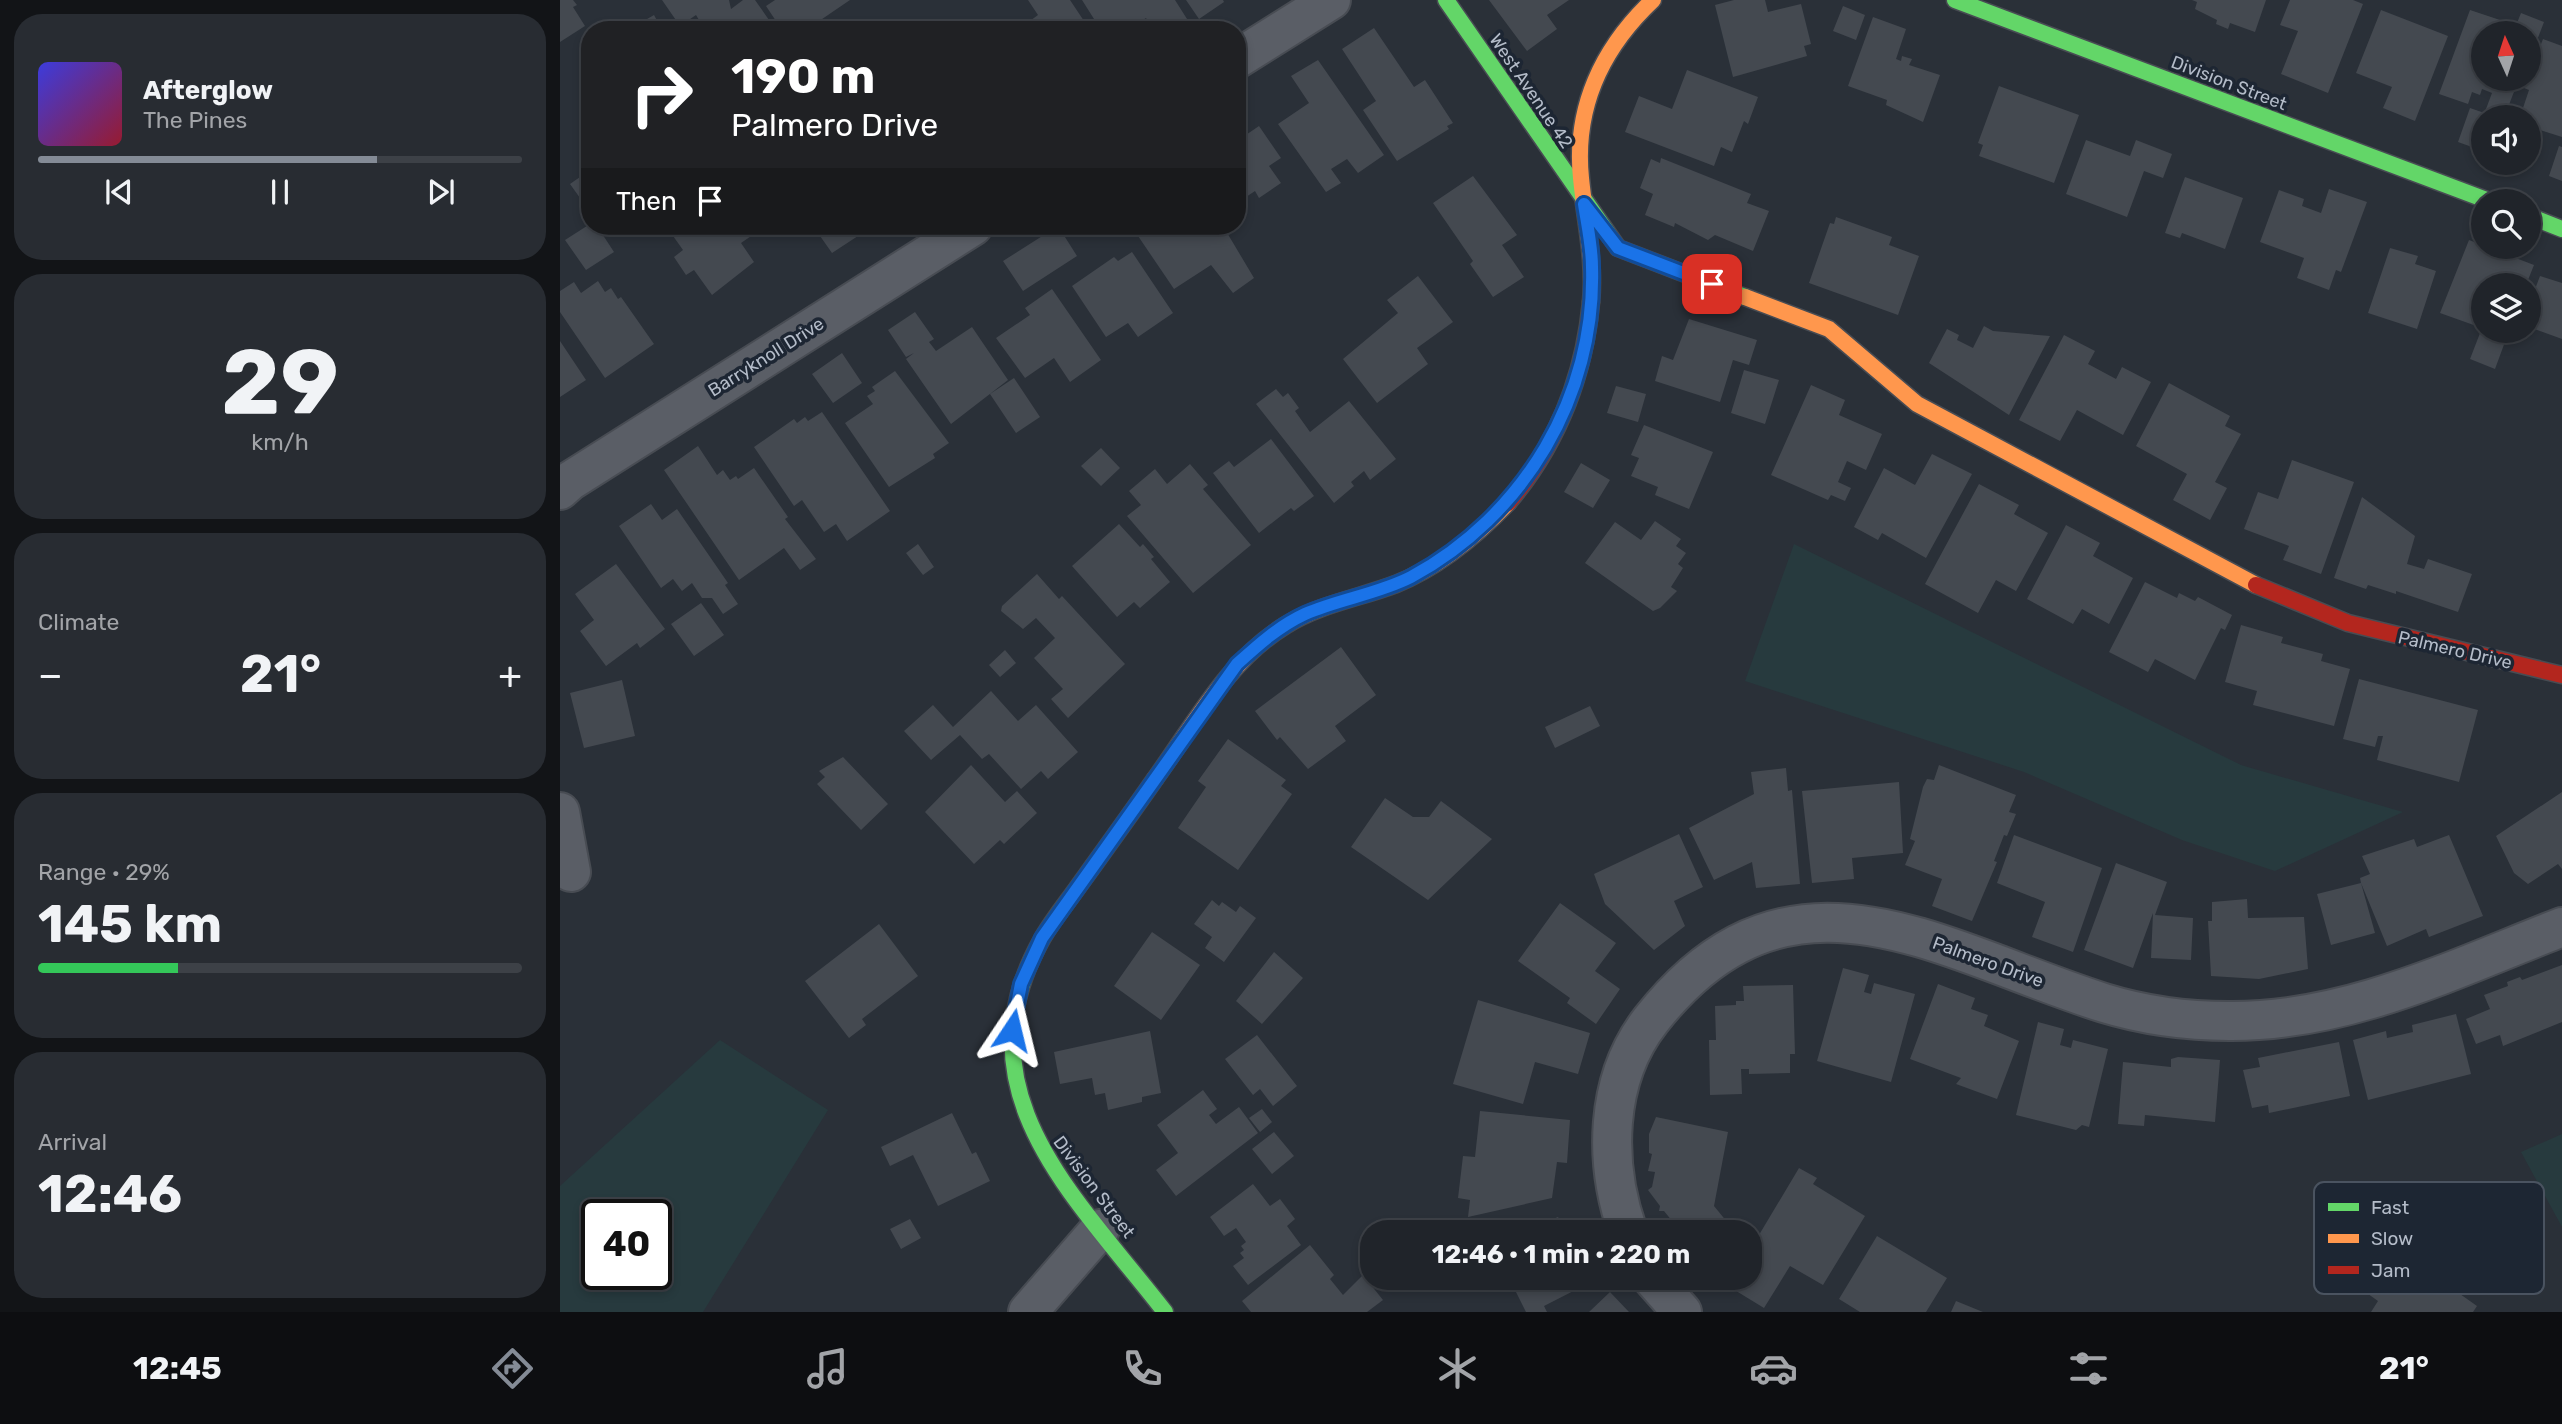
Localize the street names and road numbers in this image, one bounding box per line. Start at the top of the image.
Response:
street label: West Avenue 42 [1485,30,1577,152]
street label: Division Street [2168,51,2290,115]
street label: Barryknoll Drive [704,313,828,401]
street label: Palmero Drive [2396,626,2514,674]
street label: Palmero Drive [1930,932,2046,992]
street label: Division Street [1048,1132,1140,1242]

